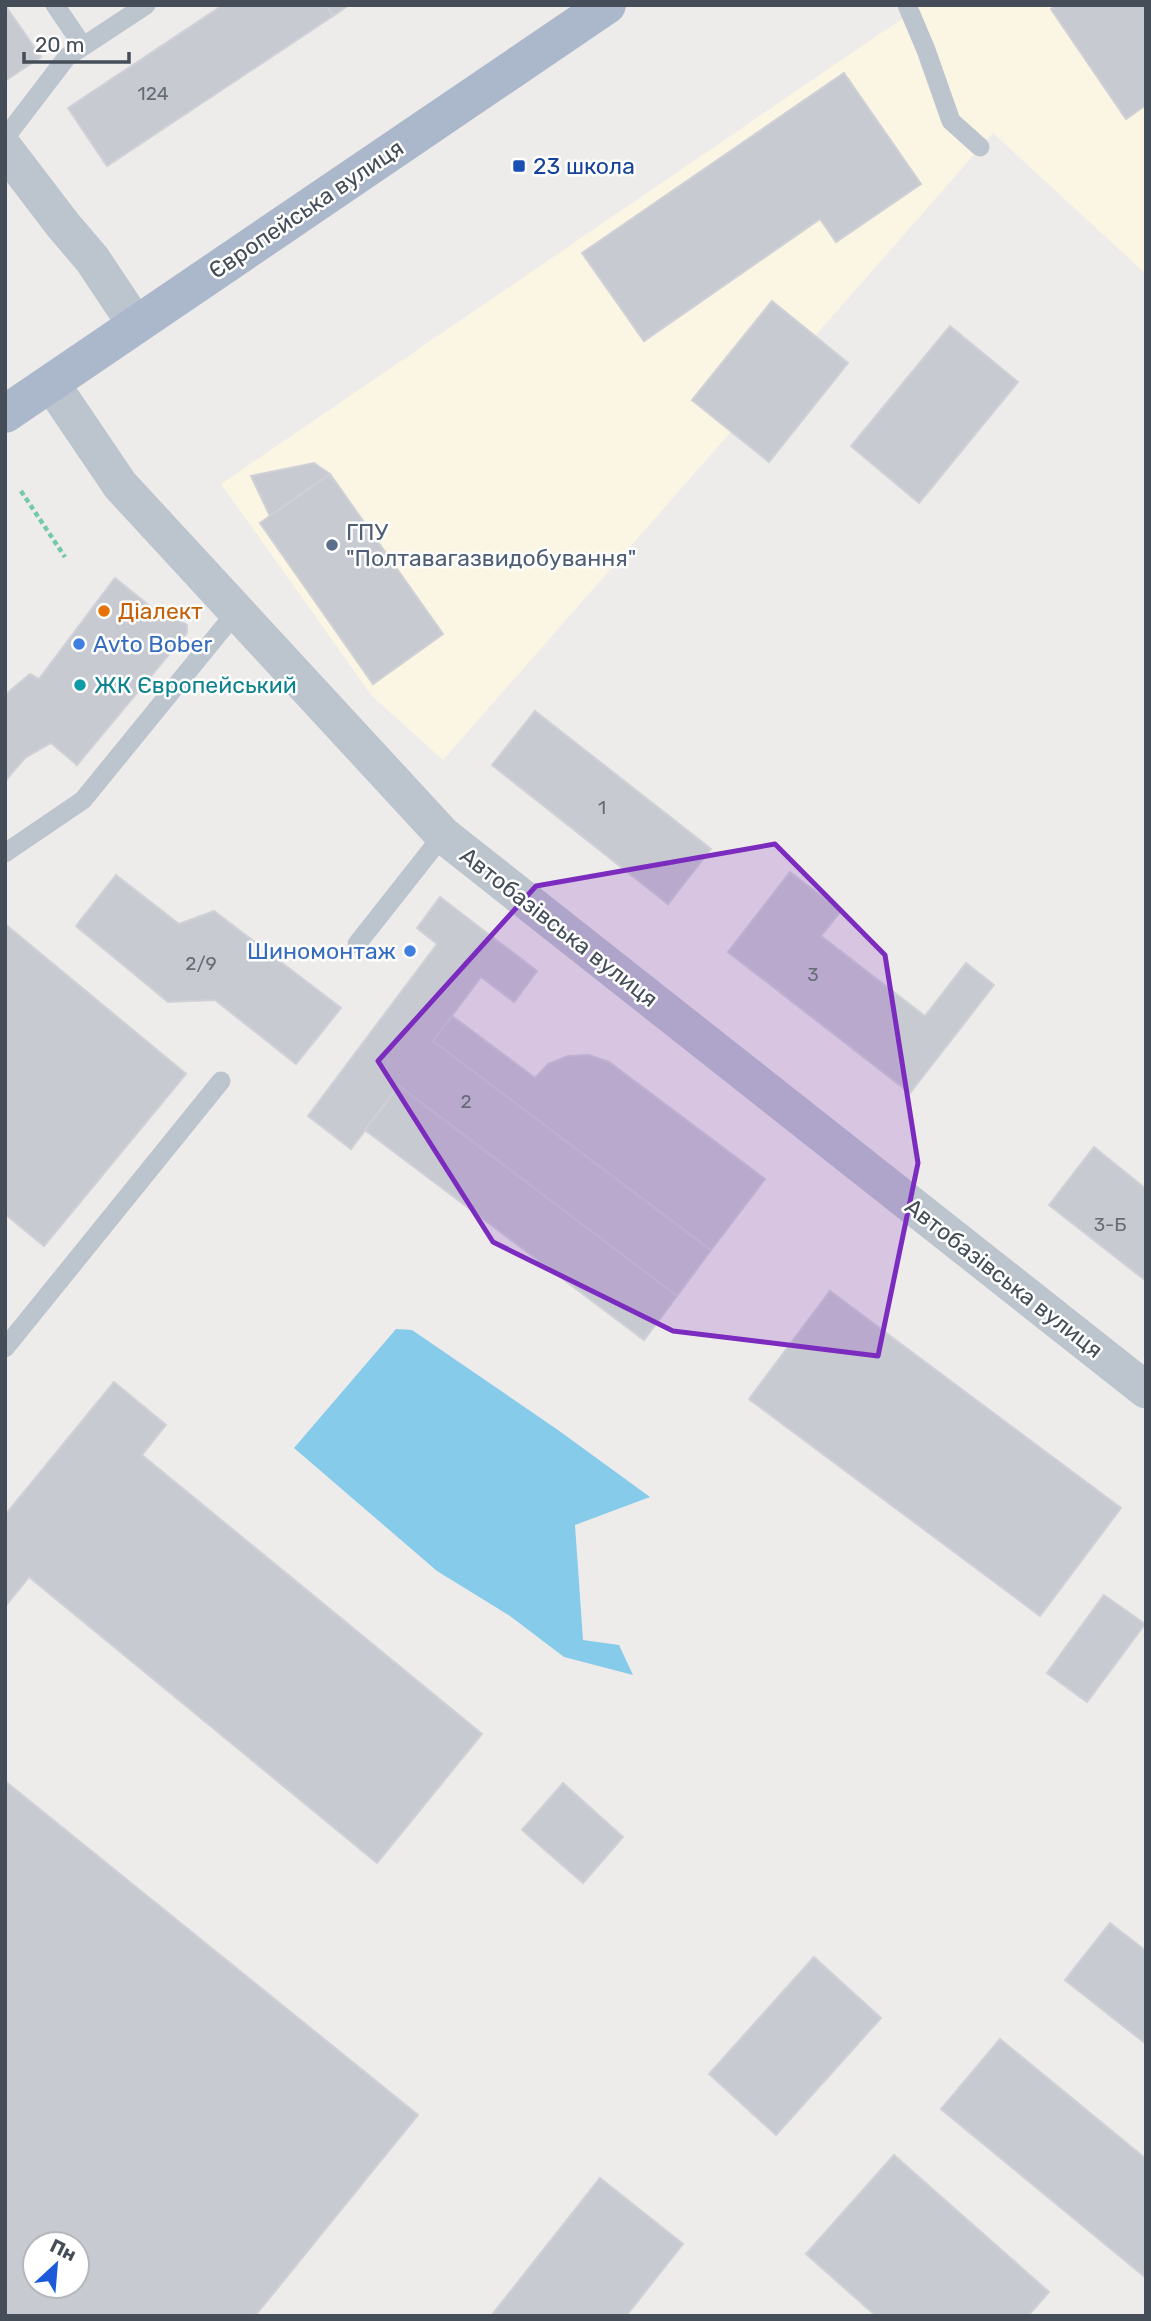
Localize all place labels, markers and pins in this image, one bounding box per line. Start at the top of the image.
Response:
place label: 23 школа [533,152,635,180]
marker: 23 школа [511,158,527,174]
place label: ГПУ "Полтавагазвидобування" [346,518,636,572]
marker: ГПУ "Полтавагазвидобування" [324,537,340,553]
place label: Діалект [118,597,203,625]
marker: Діалект [96,603,112,619]
place label: Avto Bober [93,630,212,658]
marker: Avto Bober [71,636,87,652]
place label: ЖК Європейський [94,671,297,699]
marker: ЖК Європейський [72,677,88,693]
place label: Шиномонтаж [247,937,396,965]
marker: Шиномонтаж [402,943,418,959]

